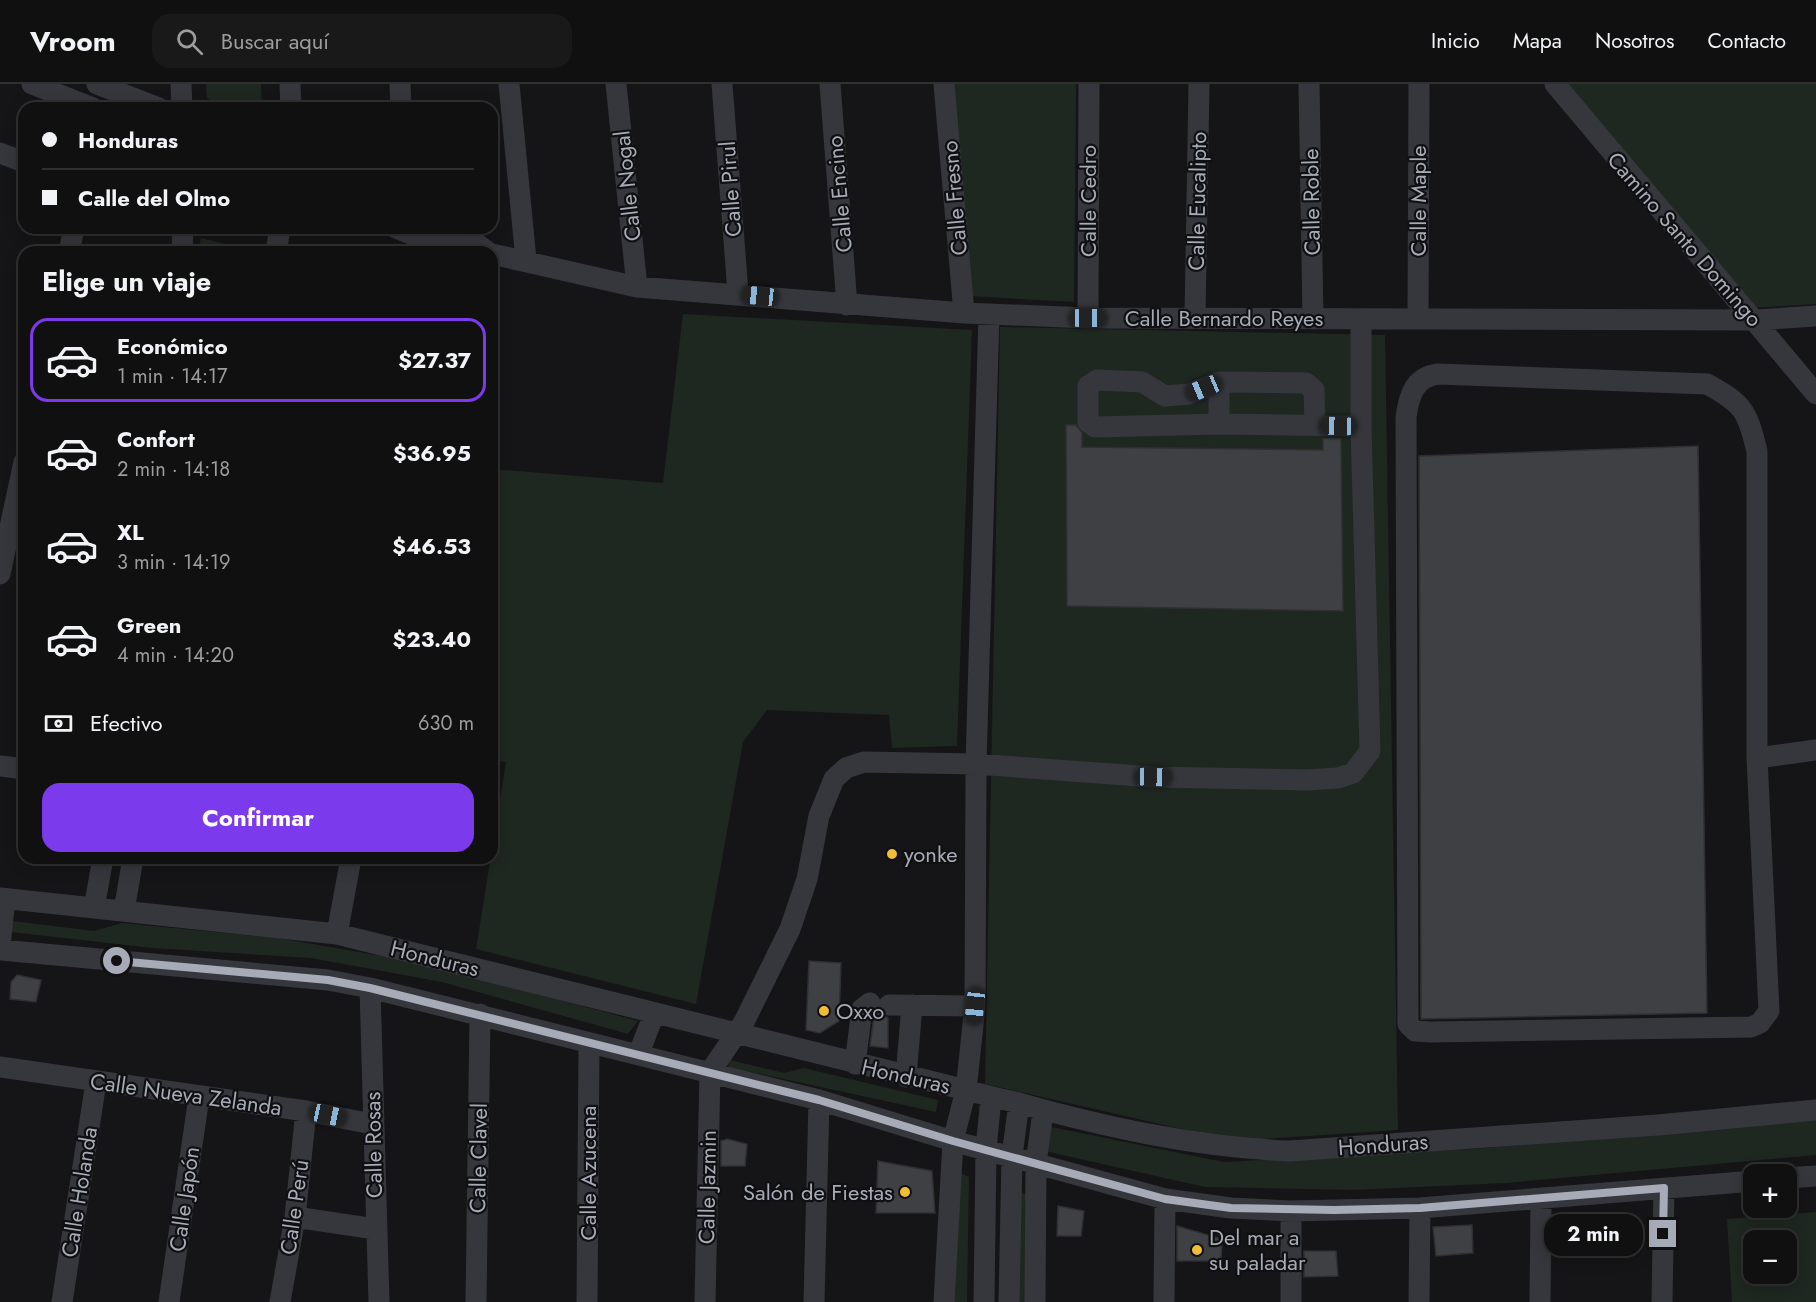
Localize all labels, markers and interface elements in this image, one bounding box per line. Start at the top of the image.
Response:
search box [152,14,572,68]
text: Vroom [30,21,116,62]
icon: search [173,25,206,58]
text: Buscar aquí [221,25,329,57]
text: Inicio [1431,26,1480,56]
text: Mapa [1513,26,1562,56]
text: Nosotros [1595,26,1674,56]
text: Contacto [1707,26,1786,56]
text: Honduras [78,124,178,156]
street label: Calle Nogal [605,129,649,243]
street label: Calle Eucalipto [1180,131,1214,271]
street label: Calle Encino [818,134,860,254]
street label: Calle Fresno [933,139,975,257]
street label: Calle Pirul [711,140,749,238]
street label: Camino Santo Domingo [1600,144,1770,334]
street label: Calle Cedro [1072,145,1104,257]
street label: Calle Maple [1402,145,1434,257]
street label: Calle Roble [1294,148,1328,256]
text: Calle del Olmo [78,182,230,214]
text: Elige un viaje [42,262,211,301]
car [741,285,779,307]
street label: Calle Bernardo Reyes [1125,302,1323,334]
car [1070,309,1106,327]
text: Económico [117,330,228,362]
icon: car [45,333,99,387]
text: $27.37 [398,344,471,376]
text: 1 min · 14:17 [117,362,227,391]
car [1184,373,1224,403]
car [1320,417,1356,435]
text: Confort [117,423,195,455]
icon: car [45,426,99,480]
text: $36.95 [393,437,471,469]
text: 2 min · 14:18 [117,455,230,484]
text: XL [117,516,144,548]
icon: car [45,519,99,573]
text: $46.53 [392,530,471,562]
text: 3 min · 14:19 [117,548,230,577]
text: Green [117,609,181,641]
icon: car [45,612,99,666]
text: $23.40 [393,623,471,655]
text: 4 min · 14:20 [117,641,234,670]
icon: cash [42,707,75,740]
text: Efectivo [90,707,163,739]
text: 630 m [418,709,474,738]
car [1135,768,1171,786]
button: Confirmar [42,783,474,852]
place label: yonke [904,838,958,870]
marker: yonke [885,847,899,861]
street label: Honduras [387,932,483,984]
route start [103,947,130,974]
car [964,987,986,1025]
place label: Oxxo [836,995,884,1027]
marker: Oxxo [817,1004,831,1018]
street label: Honduras [858,1050,954,1102]
street label: Calle Nueva Zelanda [88,1065,284,1123]
street label: Calle Rosas [356,1091,390,1198]
car [309,1102,347,1128]
street label: Calle Clavel [461,1103,495,1213]
street label: Calle Azucena [572,1106,604,1240]
street label: Calle Holanda [53,1124,105,1260]
street label: Honduras [1337,1125,1429,1163]
street label: Calle Jazmin [690,1130,724,1244]
street label: Calle Japón [161,1144,207,1254]
street label: Calle Perú [272,1157,316,1257]
map controls [1743,1164,1797,1284]
button: + [1743,1164,1797,1218]
place label: Salón de Fiestas [743,1176,893,1208]
marker: Salón de Fiestas [898,1185,912,1199]
callout: 2 min [1543,1213,1642,1255]
text: 2 min [1567,1220,1620,1249]
route end [1649,1220,1676,1247]
place label: Del mar a su paladar [1209,1221,1306,1278]
button: − [1743,1230,1797,1284]
marker: Del mar a su paladar [1190,1243,1204,1257]

